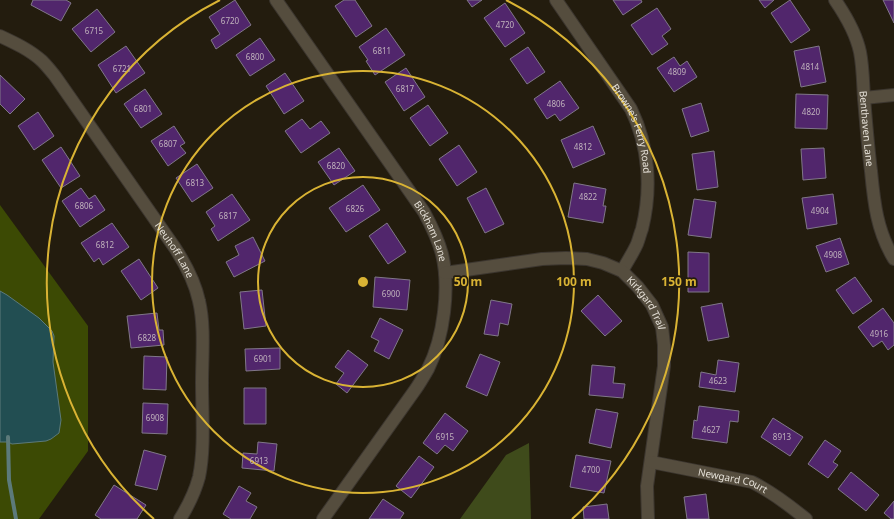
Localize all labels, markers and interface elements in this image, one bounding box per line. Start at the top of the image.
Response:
house number: 6720 [221,15,240,26]
house number: 4720 [496,19,515,30]
house number: 6715 [85,25,104,36]
house number: 6811 [373,45,391,56]
house number: 6800 [246,51,265,62]
house number: 4814 [801,61,820,72]
house number: 6721 [113,63,131,74]
house number: 4809 [668,66,687,77]
street label: Browne's Ferry Road [609,81,654,174]
house number: 6817 [396,83,415,94]
street label: Benthaven Lane [857,90,877,168]
house number: 4806 [547,98,566,109]
house number: 6801 [134,103,152,114]
house number: 4820 [802,106,821,117]
house number: 6807 [159,138,178,149]
house number: 4812 [574,141,593,152]
house number: 6820 [327,160,346,171]
house number: 6813 [186,177,205,188]
house number: 4822 [579,191,598,202]
street label: Bickham Lane [411,198,450,263]
house number: 6806 [75,200,94,211]
house number: 6826 [346,203,365,214]
house number: 4904 [811,205,830,216]
house number: 6817 [219,210,238,221]
street label: Neuhoff Lane [152,219,198,280]
house number: 6812 [96,239,115,250]
house number: 4908 [824,249,843,260]
text: 50 m [454,273,482,290]
text: 100 m [556,273,592,290]
street label: Kirkgard Trail [624,273,669,330]
text: 150 m [661,273,697,290]
centre of rings [356,275,370,289]
house number: 6900 [382,288,401,299]
house number: 4916 [870,328,889,339]
house number: 6828 [138,332,157,343]
house number: 6901 [254,353,272,364]
house number: 4623 [709,375,728,386]
house number: 6908 [146,412,165,423]
house number: 4627 [702,424,721,435]
house number: 6915 [436,431,455,442]
house number: 8913 [773,431,792,442]
house number: 6913 [250,455,269,466]
house number: 4700 [582,464,601,475]
street label: Newgard Court [697,464,771,496]

